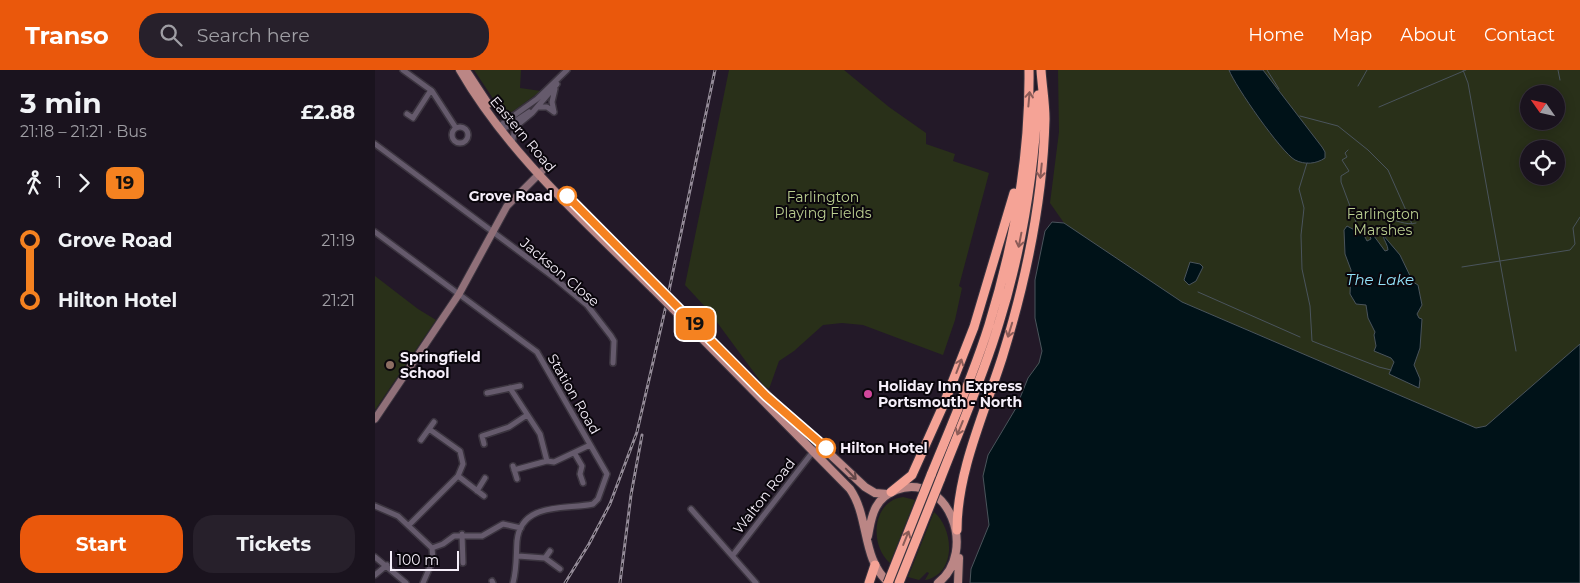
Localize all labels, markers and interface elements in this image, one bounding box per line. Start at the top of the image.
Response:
search box [139,13,489,58]
text: Transo [25,21,109,50]
icon: search [157,21,185,49]
text: Search here [197,24,310,47]
text: Home [1248,24,1304,46]
text: Map [1332,24,1372,46]
text: About [1400,24,1456,46]
text: Contact [1484,24,1555,46]
north arrow [1520,85,1565,130]
map controls [1520,85,1565,185]
text: 3 min [20,86,102,120]
street label: Eastern Road [486,92,560,176]
one-way arrow [1024,92,1033,108]
text: £2.88 [301,101,355,124]
text: 21:18 – 21:21 · Bus [20,122,147,141]
button: locate [1520,140,1565,185]
one-way arrow [1036,163,1046,179]
icon: walk [20,169,48,197]
icon: forward [70,169,98,197]
text: 19 [116,172,134,194]
text: 1 [56,173,62,192]
marker: Grove Road [557,186,577,206]
place label: Grove Road [469,187,553,205]
park label: Farlington Playing Fields [774,188,872,222]
park label: Farlington Marshes [1347,205,1419,239]
text: Grove Road [58,229,172,252]
text: 21:19 [321,231,355,250]
one-way arrow [1014,231,1024,247]
street label: Jackson Close [516,233,603,310]
water label: The Lake [1346,270,1414,289]
text: Hilton Hotel [58,289,177,312]
text: 21:21 [322,291,355,310]
line badge: 19 [673,308,717,340]
text: 19 [686,313,704,335]
one-way arrow [1005,322,1015,338]
place label: Springfield School [400,348,481,382]
street label: Station Road [544,350,604,438]
one-way arrow [955,358,964,374]
marker: Springfield School [384,359,396,371]
place label: Holiday Inn Express Portsmouth - North [878,377,1023,411]
marker: Holiday Inn Express Portsmouth - North [862,388,874,400]
one-way arrow [955,420,965,435]
marker: Hilton Hotel [816,438,836,458]
place label: Hilton Hotel [840,439,928,457]
street label: Walton Road [729,455,799,537]
one-way arrow [845,468,857,480]
button: Start [20,515,183,573]
button: Tickets [193,515,355,573]
one-way arrow [902,531,912,546]
scale bar [390,548,459,571]
text: 100 m [397,551,439,569]

